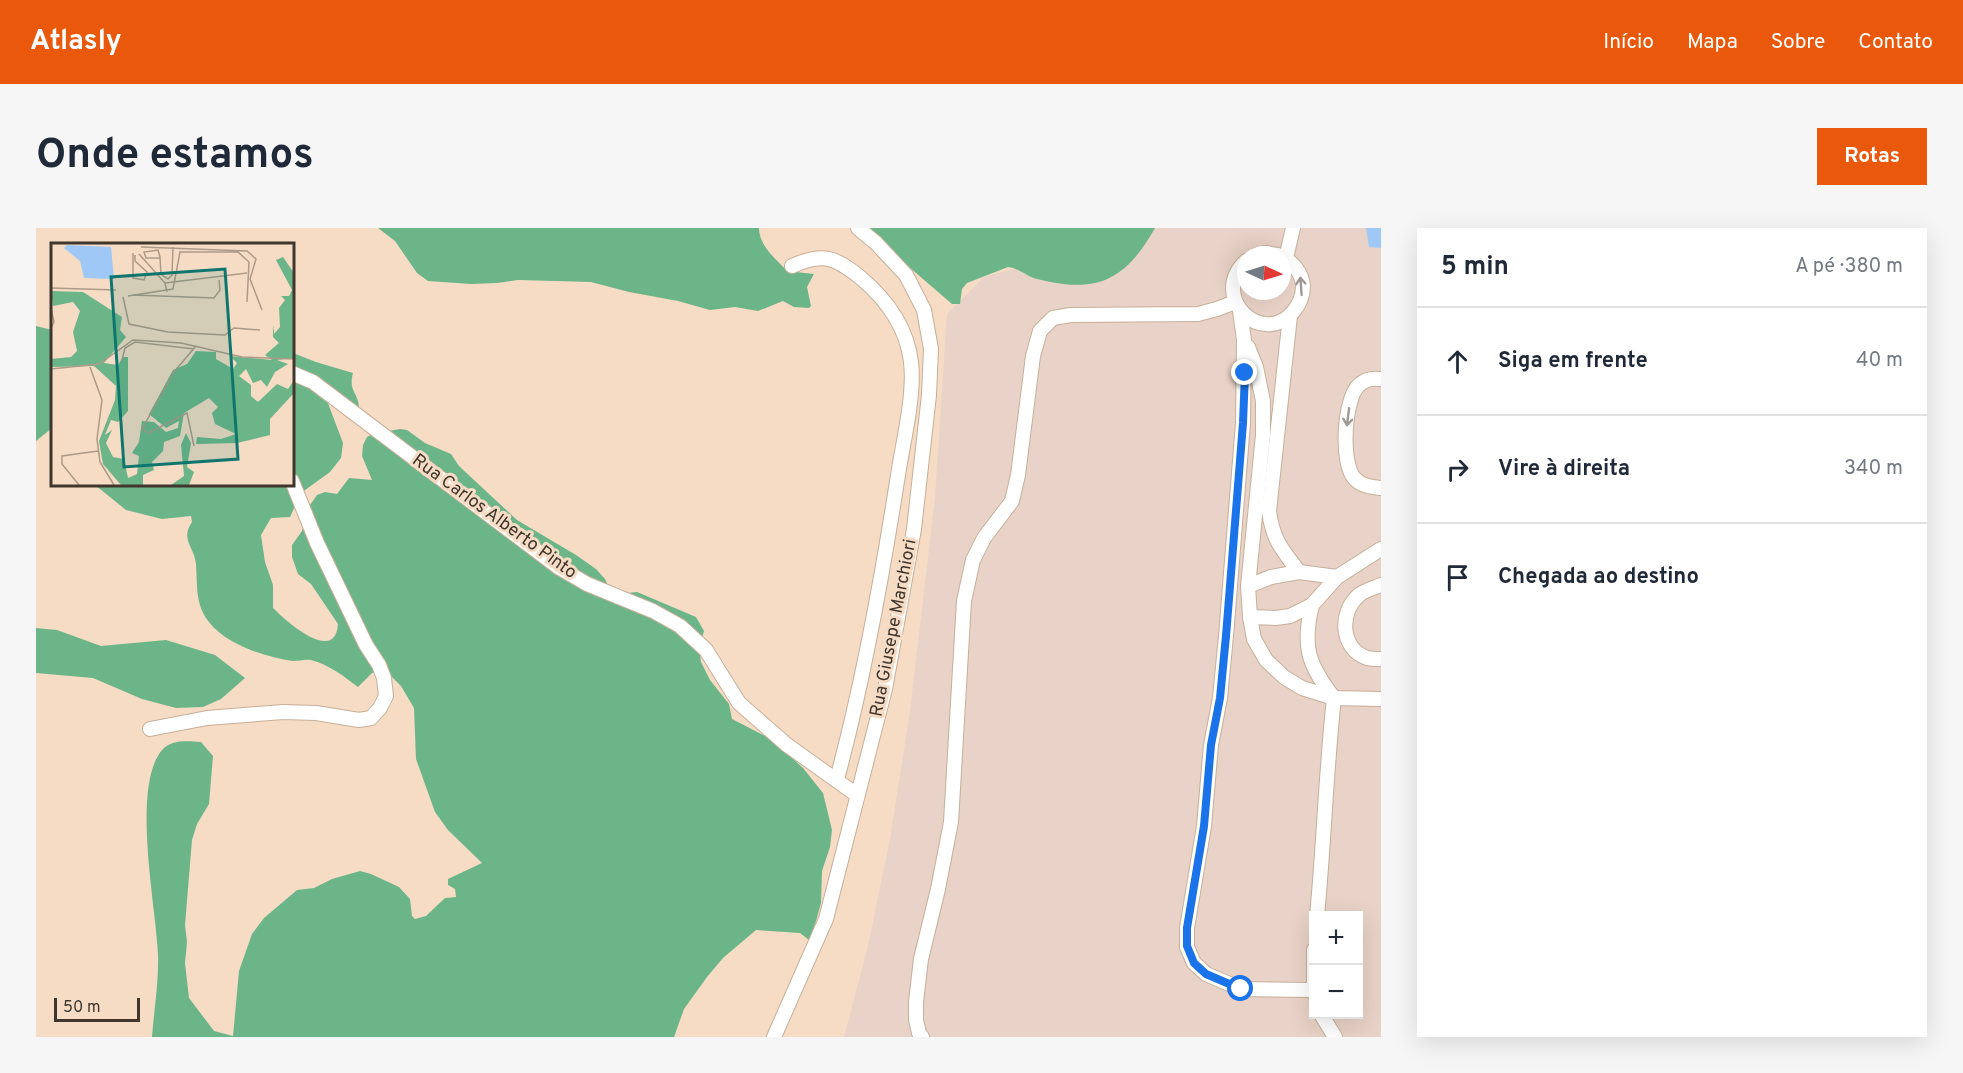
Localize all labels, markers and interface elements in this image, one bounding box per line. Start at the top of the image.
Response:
text: Atlasly [30,24,122,60]
text: Início [1603,29,1654,56]
text: Mapa [1687,29,1738,56]
text: Sobre [1771,29,1825,56]
text: Contato [1858,29,1933,56]
button: Rotas [1817,128,1927,185]
text: Onde estamos [36,130,314,183]
inset map [51,243,294,486]
north arrow [1237,246,1291,300]
text: 5 min [1441,251,1509,284]
text: A pé · 380 m [1795,254,1903,280]
one-way arrow [1295,277,1306,297]
icon: ahead [1441,345,1474,378]
text: Siga em frente [1498,348,1648,375]
text: 40 m [1856,348,1903,374]
route end [1231,359,1257,385]
one-way arrow [1343,406,1354,426]
street label: Rua Carlos Alberto Pinto [407,449,581,585]
icon: right [1441,453,1474,486]
text: Vire à direita [1498,456,1630,483]
text: 340 m [1844,456,1903,482]
street label: Rua Giusepe Marchiori [865,537,923,719]
icon: arrive [1441,561,1474,594]
text: Chegada ao destino [1498,564,1699,591]
map controls [1309,911,1363,1019]
button: + [1309,911,1363,965]
button: − [1309,965,1363,1019]
route start [1227,975,1253,1001]
scale bar [54,995,140,1022]
text: 50 m [63,998,101,1018]

